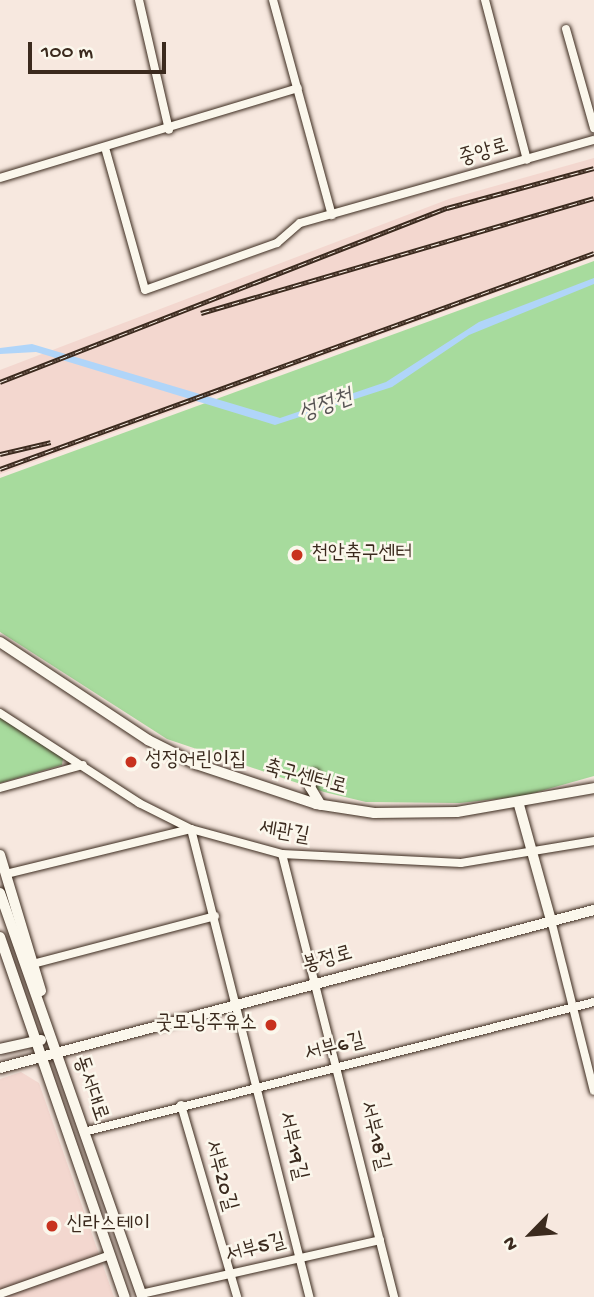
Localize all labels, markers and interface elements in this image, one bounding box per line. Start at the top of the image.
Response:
scale bar [32,28,170,72]
text: 100 m [41,41,93,66]
street label: 중앙로 [456,135,512,173]
water label: 성정천 [295,385,357,429]
place label: 천안축구센터 [311,542,412,568]
marker: 천안축구센터 [289,547,305,563]
place label: 성정어린이집 [145,749,246,775]
marker: 성정어린이집 [123,754,139,770]
street label: 축구센터로 [261,756,349,802]
street label: 세관길 [257,817,311,851]
street label: 봉정로 [300,942,356,980]
place label: 굿모닝주유소 [156,1012,257,1038]
marker: 굿모닝주유소 [263,1017,279,1033]
street label: 서부6길 [302,1029,368,1069]
street label: 동서대로 [66,1053,112,1125]
street label: 서부18길 [352,1099,394,1173]
street label: 서부19길 [271,1109,311,1183]
street label: 서부20길 [197,1137,241,1215]
north arrow [496,1199,566,1269]
place label: 신라스테이 [66,1213,150,1239]
marker: 신라스테이 [44,1218,60,1234]
street label: 서부5길 [223,1230,289,1270]
text: N [498,1233,525,1254]

